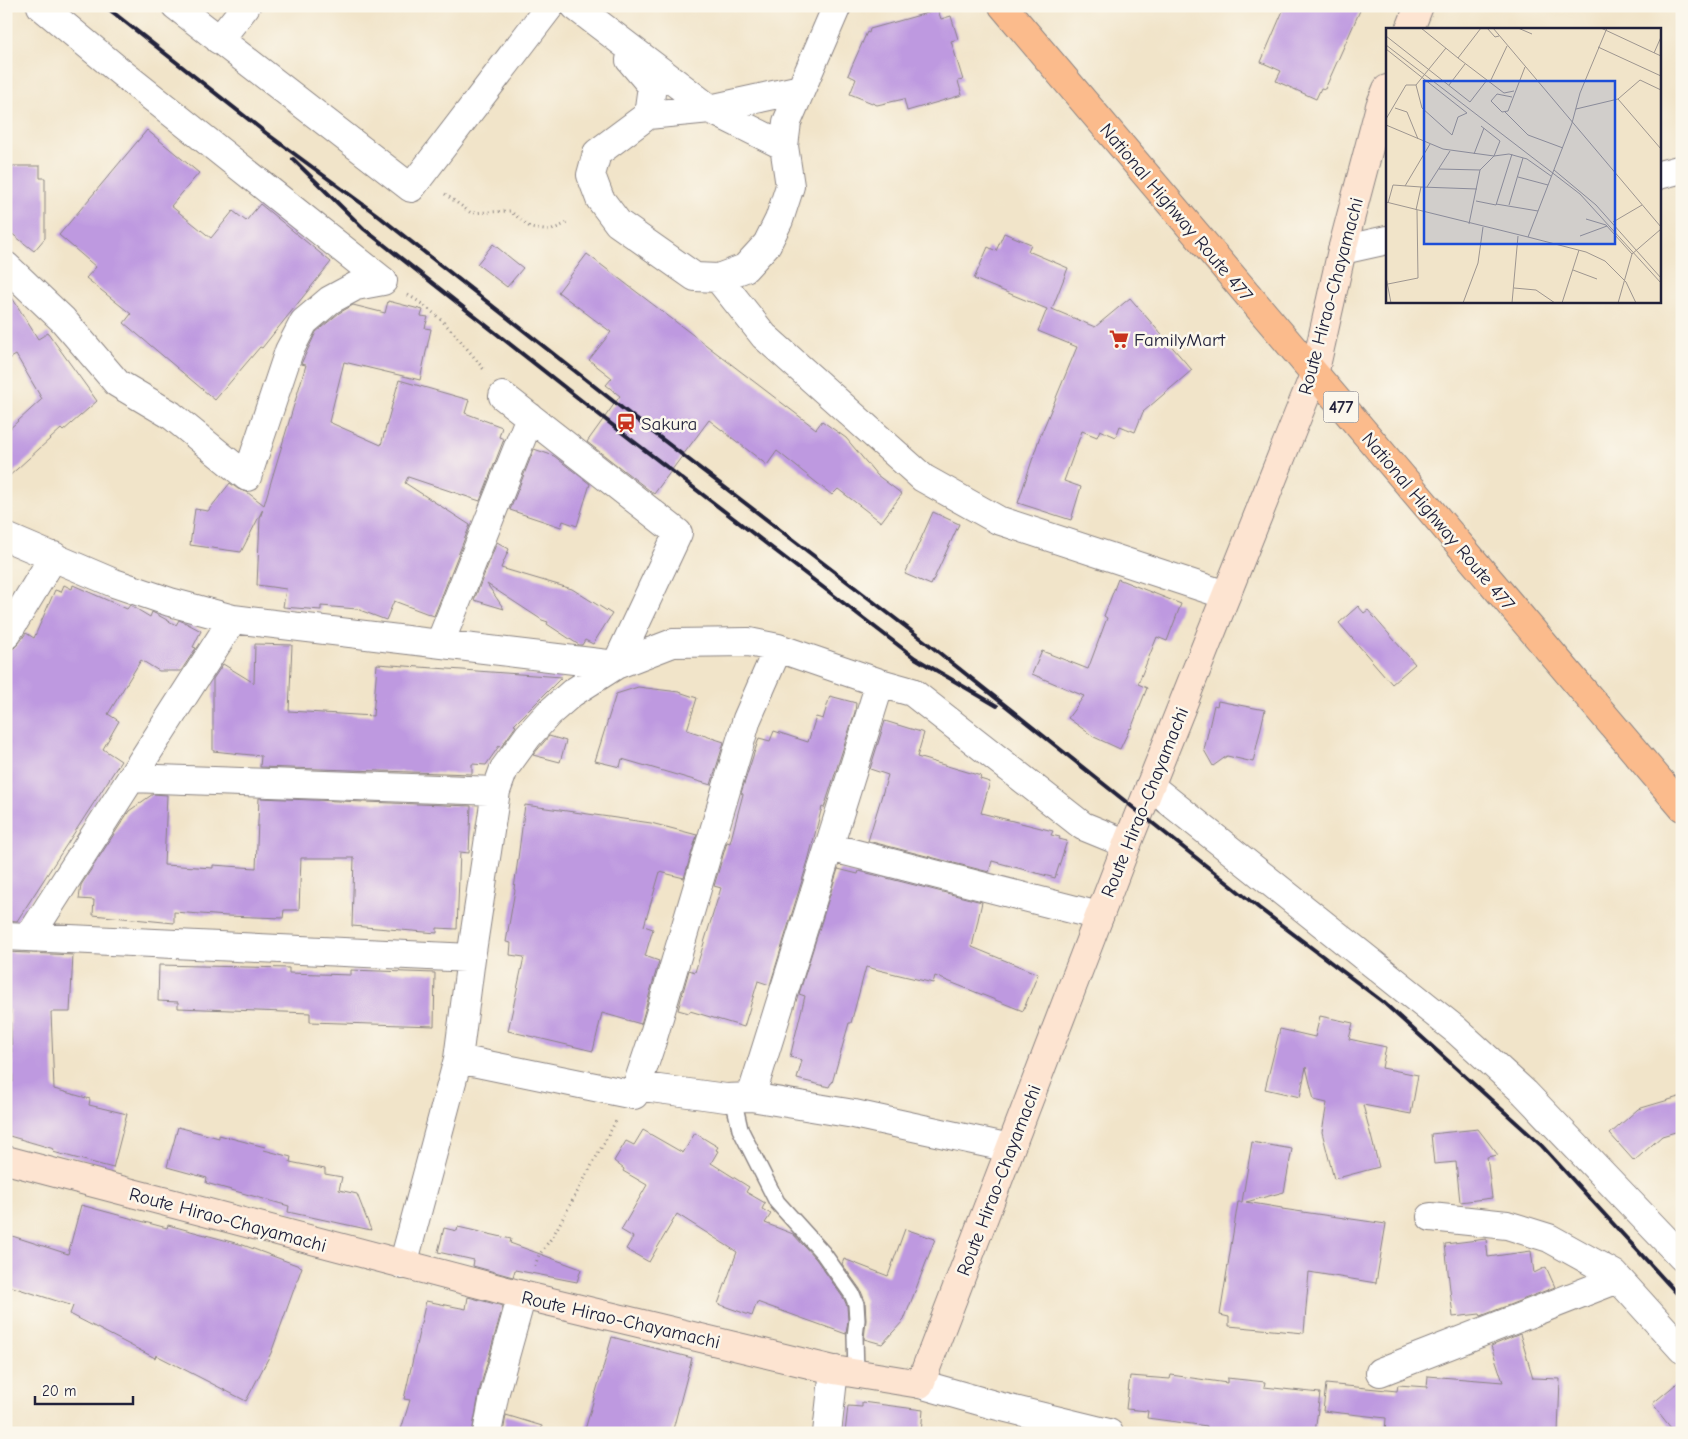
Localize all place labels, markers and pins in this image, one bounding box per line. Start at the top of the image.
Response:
supermarket icon: FamilyMart [1108,328,1130,350]
place label: FamilyMart [1134,329,1226,351]
station icon: Sakura [615,412,637,434]
place label: Sakura [641,413,697,435]

